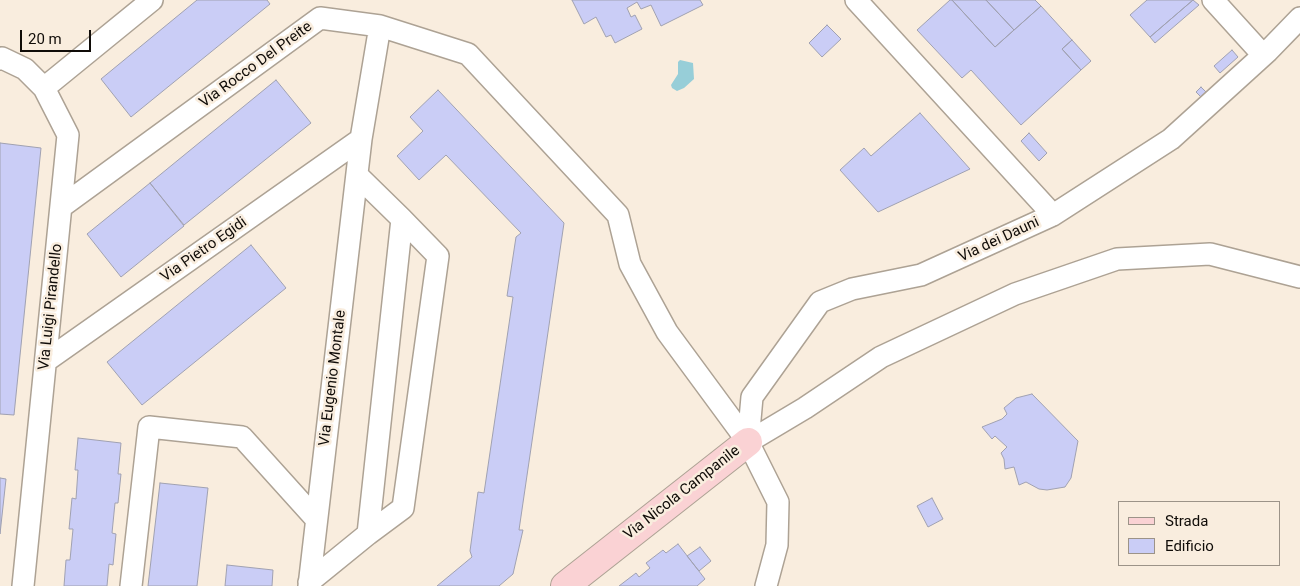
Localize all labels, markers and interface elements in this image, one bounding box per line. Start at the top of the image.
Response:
street label: Via Rocco Del Preite [196,18,316,112]
scale bar [22,20,94,52]
text: 20 m [28,30,62,48]
street label: Via dei Dauni [956,213,1042,267]
street label: Via Pietro Egidi [158,214,250,286]
street label: Via Luigi Pirandello [35,243,67,371]
street label: Via Eugenio Montale [316,309,350,447]
street label: Via Nicola Campanile [620,442,744,544]
legend [1118,501,1280,566]
text: Strada [1165,512,1208,530]
text: Edificio [1165,537,1214,555]

